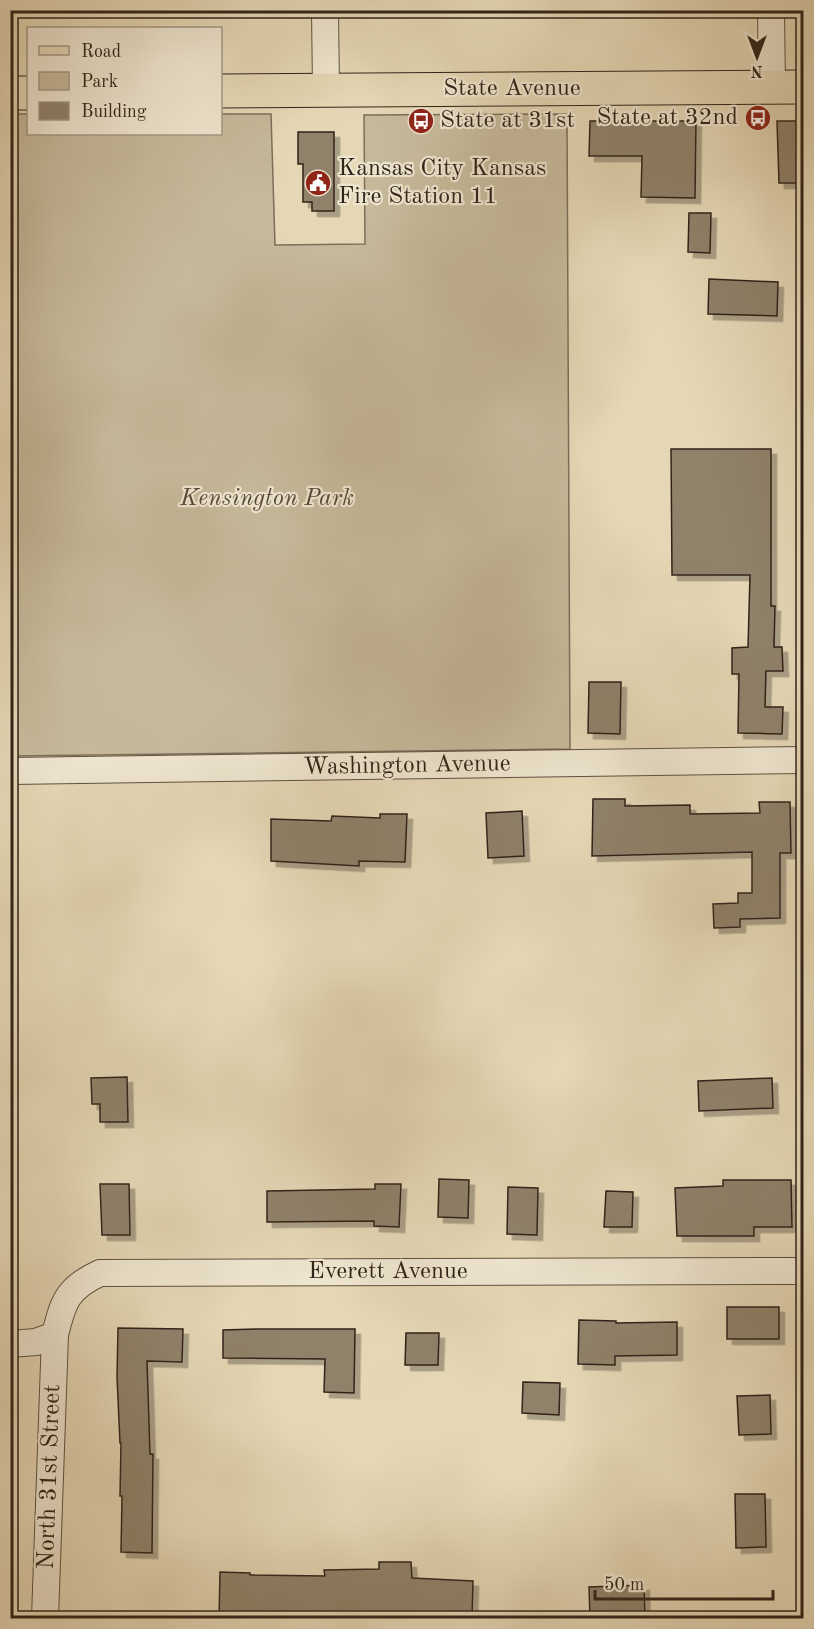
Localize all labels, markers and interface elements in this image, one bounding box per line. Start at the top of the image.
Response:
legend [27,27,222,135]
north arrow [727,27,787,87]
text: Road [81,43,121,61]
text: N [750,62,763,78]
text: Park [81,73,118,91]
street label: State Avenue [443,77,581,101]
text: Building [81,103,147,121]
bus stop icon: State at 32nd [743,103,773,133]
bus stop icon: State at 31st [406,106,436,136]
place label: State at 32nd [596,106,738,130]
place label: State at 31st [440,109,575,133]
place label: Kansas City Kansas Fire Station 11 [338,157,546,209]
public building icon: Kansas City Kansas Fire Station 11 [303,168,333,198]
park label: Kensington Park [179,487,354,511]
street label: Washington Avenue [303,752,511,780]
street label: Everett Avenue [308,1260,468,1284]
street label: North 31st Street [35,1384,65,1570]
scale bar [595,1563,774,1601]
text: 50 m [604,1576,644,1594]

